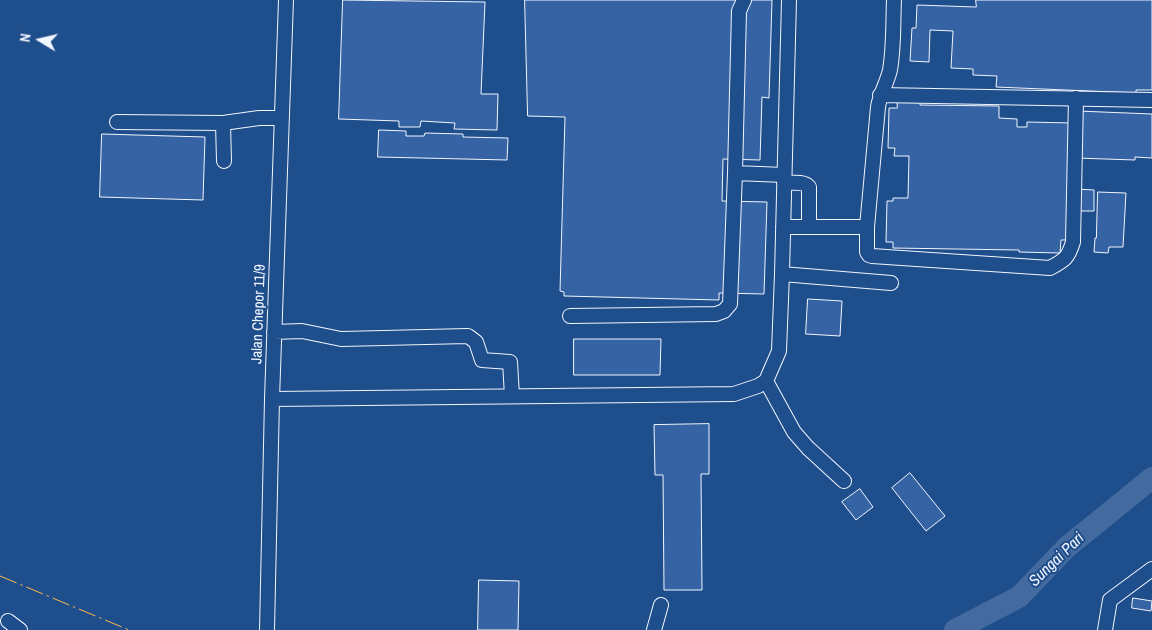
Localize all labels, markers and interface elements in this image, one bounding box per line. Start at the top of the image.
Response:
north arrow [15,15,65,65]
text: N [16,32,35,43]
street label: Jalan Chepor 11/9 [248,264,270,364]
water label: Sungai Pari [1025,529,1089,591]

